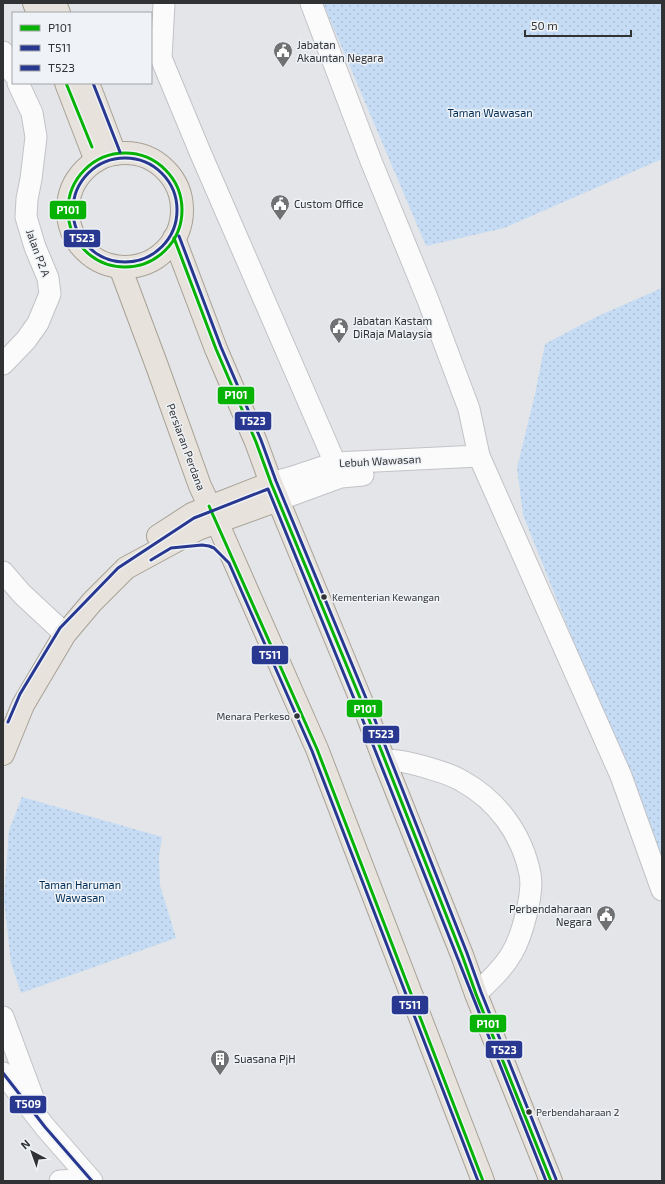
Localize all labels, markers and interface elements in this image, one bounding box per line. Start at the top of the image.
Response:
legend [12,12,152,84]
scale bar [525,12,631,38]
text: 50 m [531,18,558,32]
text: P101 [48,20,72,34]
place label: Jabatan Akauntan Negara [297,38,383,64]
text: T511 [48,40,71,54]
public building icon: Jabatan Akauntan Negara [272,40,294,68]
text: T523 [48,60,75,74]
park label: Taman Wawasan [447,106,533,119]
public building icon: Custom Office [269,193,291,221]
place label: Custom Office [294,197,364,210]
line badge: P101 [49,200,87,220]
text: P101 [56,203,80,216]
street label: Jalan P2 A [24,227,53,279]
line badge: T523 [63,229,101,248]
text: T523 [69,231,95,244]
place label: Jabatan Kastam DiRaja Malaysia [353,314,432,341]
public building icon: Jabatan Kastam DiRaja Malaysia [328,316,350,344]
line badge: P101 [217,386,255,405]
text: P101 [224,388,248,401]
street label: Persiaran Perdana [165,401,208,492]
line badge: T523 [234,411,272,431]
text: T523 [240,414,266,427]
street label: Lebuh Wawasan [339,452,421,469]
place label: Kementerian Kewangan [332,591,440,603]
marker: Kementerian Kewangan [319,592,329,602]
line badge: T511 [251,645,289,665]
text: T511 [259,648,281,661]
line badge: P101 [346,699,383,718]
text: P101 [353,702,377,715]
place label: Menara Perkeso [217,710,290,722]
marker: Menara Perkeso [292,711,302,721]
line badge: T523 [362,725,400,744]
text: T523 [368,727,394,740]
park label: Taman Haruman Wawasan [39,878,121,904]
place label: Perbendaharaan Negara [509,902,592,928]
public building icon: Perbendaharaan Negara [595,904,617,932]
line badge: T511 [391,995,429,1015]
text: T511 [399,998,421,1011]
line badge: P101 [469,1014,507,1033]
text: P101 [476,1017,500,1030]
line badge: T523 [485,1040,523,1059]
text: T523 [491,1043,517,1056]
building icon: Suasana PjH [209,1048,231,1076]
place label: Suasana PjH [234,1052,296,1066]
line badge: T509 [9,1095,47,1114]
text: T509 [15,1097,41,1110]
place label: Perbendaharaan 2 [536,1106,620,1118]
marker: Perbendaharaan 2 [524,1107,534,1117]
north arrow [12,1132,52,1172]
text: N [18,1137,32,1152]

